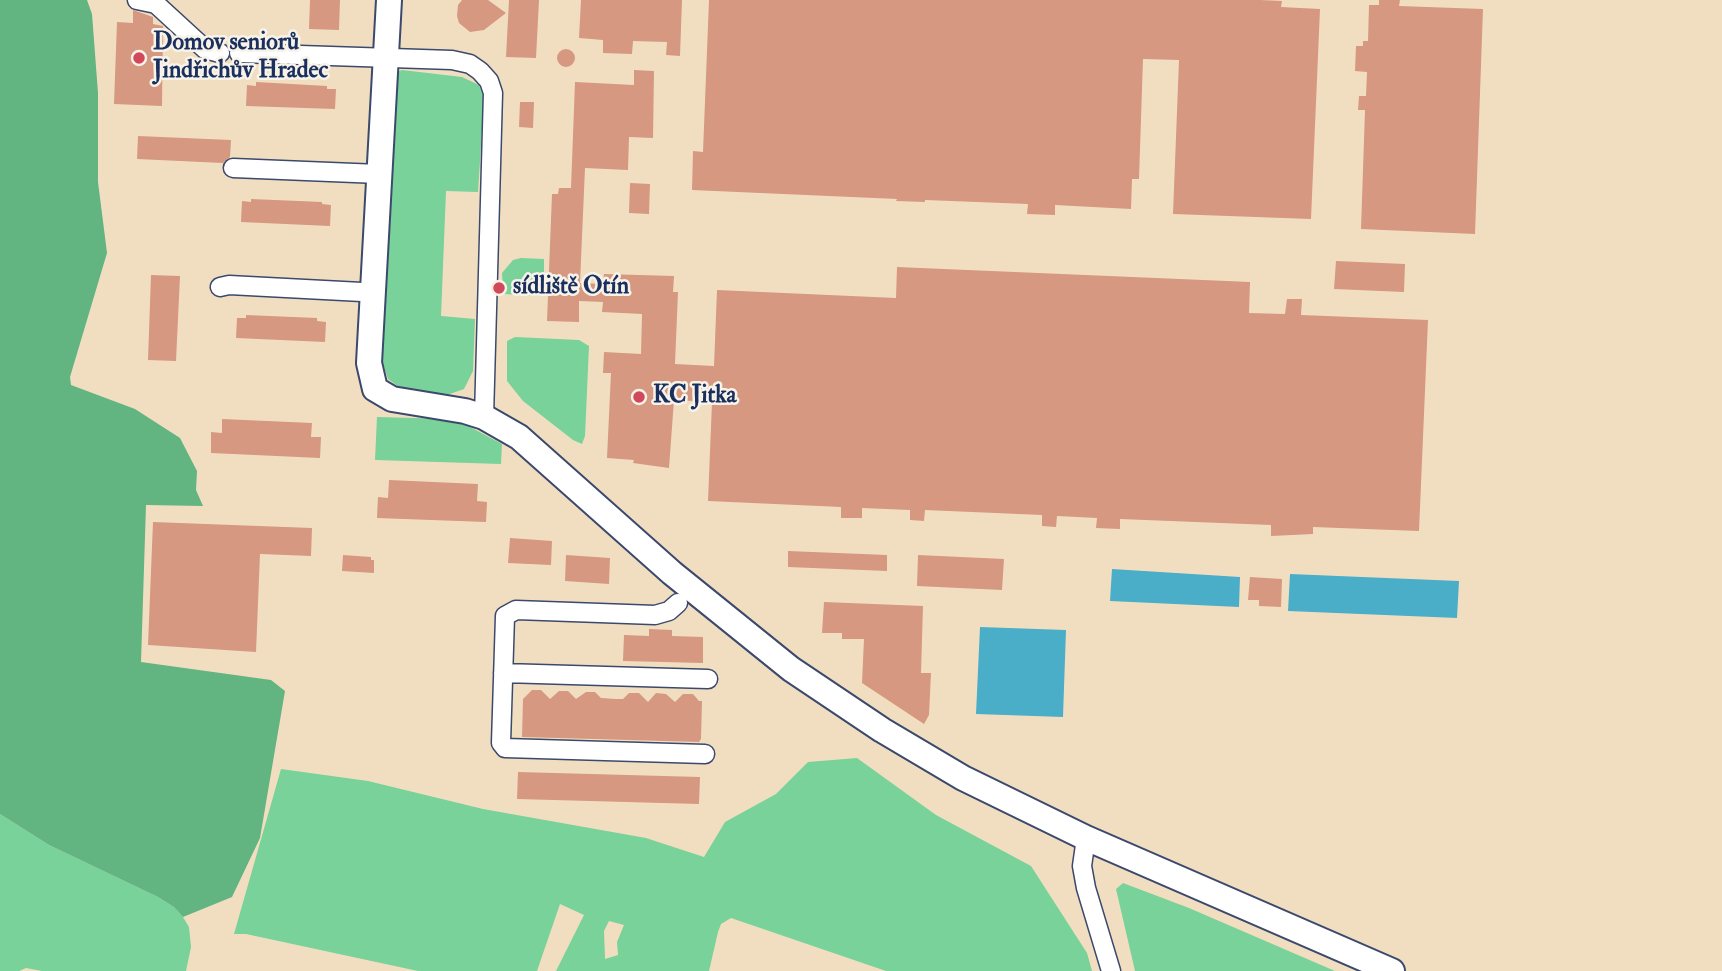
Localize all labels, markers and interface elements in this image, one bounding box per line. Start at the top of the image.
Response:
place label: Domov seniorů Jindřichův Hradec [153,30,328,86]
marker: Domov seniorů Jindřichův Hradec [131,50,147,66]
place label: sídliště Otín [513,274,629,302]
marker: sídliště Otín [491,280,507,296]
place label: KC Jitka [653,383,736,411]
marker: KC Jitka [631,389,647,405]

